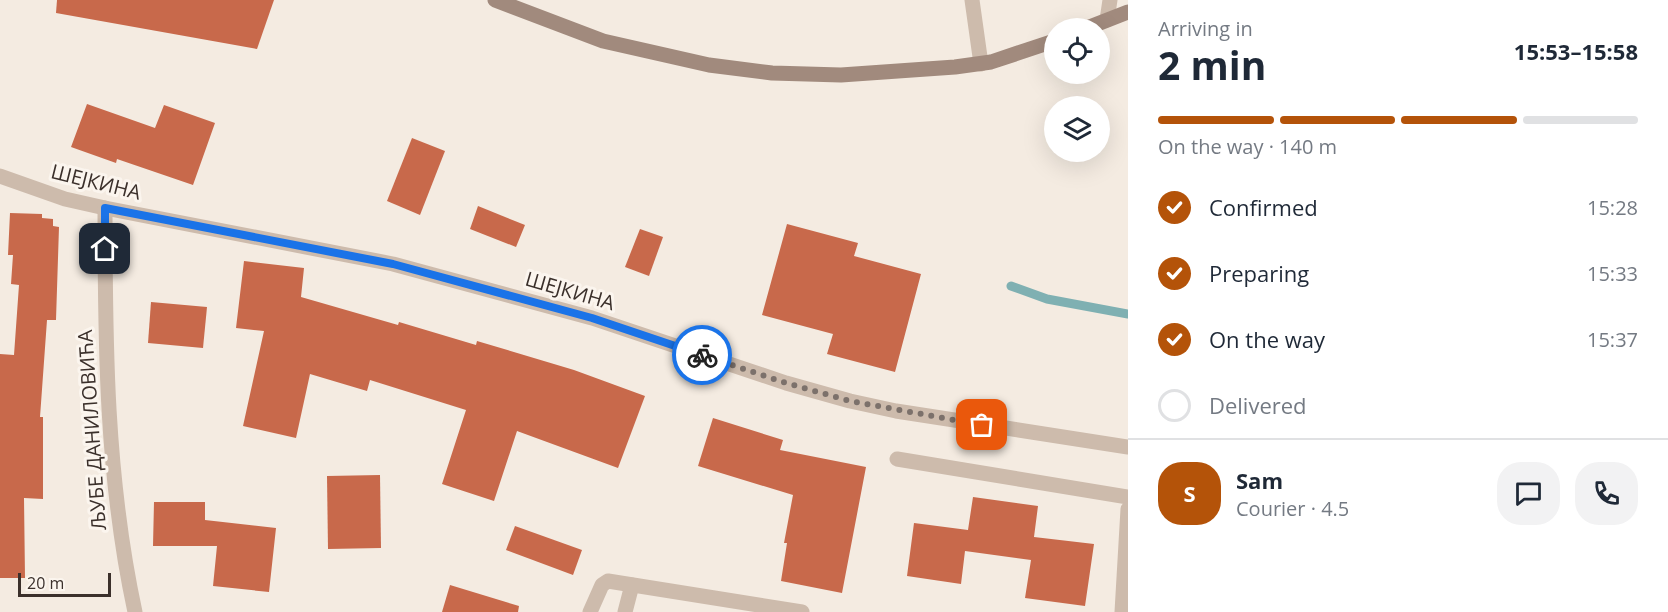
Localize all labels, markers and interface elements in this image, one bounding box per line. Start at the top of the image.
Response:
text: Arriving in [1158,15,1253,42]
map controls [1044,18,1110,162]
button: locate [1044,18,1110,84]
text: 15:53–15:58 [1514,36,1638,66]
text: 2 min [1158,38,1266,91]
button: layers [1044,96,1110,162]
text: On the way · 140 m [1158,133,1337,160]
street label: ШЕЈКИНА [48,157,144,206]
icon: check [1158,191,1191,224]
text: Confirmed [1209,192,1318,222]
text: 15:28 [1587,194,1638,221]
pin [79,223,130,274]
icon: home [88,232,121,265]
icon: check [1158,257,1191,290]
text: Preparing [1209,258,1309,288]
text: 15:33 [1587,260,1638,287]
street label: ШЕЈКИНА [522,265,618,316]
icon: check [1158,323,1191,356]
text: On the way [1209,324,1325,354]
courier [672,325,732,385]
text: 15:37 [1587,326,1638,353]
street label: ЉУБЕ ДАНИЛОВИЋА [71,329,112,531]
icon: bike [686,339,719,372]
text: Delivered [1209,390,1307,420]
pin [956,399,1007,450]
icon: bag [965,408,998,441]
button: chat [1497,462,1560,525]
button: phone [1575,462,1638,525]
text: Sam [1236,465,1283,495]
text: S [1183,478,1196,508]
text: Courier · 4.5 [1236,495,1349,522]
scale bar [18,570,111,598]
text: 20 m [27,572,64,594]

